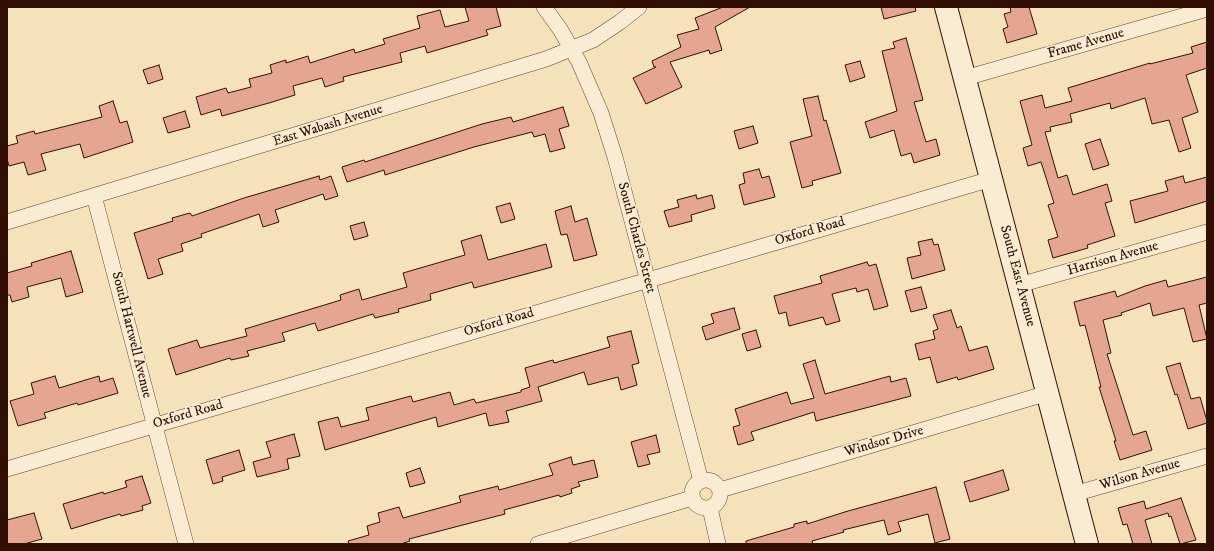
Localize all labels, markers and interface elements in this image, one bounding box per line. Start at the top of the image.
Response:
street label: Frame Avenue [1046,25,1126,63]
street label: East Wabash Avenue [271,101,385,151]
street label: South Charles Street [613,181,659,295]
street label: Oxford Road [773,214,847,250]
street label: South East Avenue [995,224,1039,328]
street label: Harrison Avenue [1066,238,1160,280]
street label: South Hartwell Avenue [107,270,155,400]
street label: Oxford Road [462,305,536,341]
street label: Oxford Road [151,397,225,433]
street label: Windsor Drive [843,423,925,461]
street label: Wilson Avenue [1098,456,1182,494]

